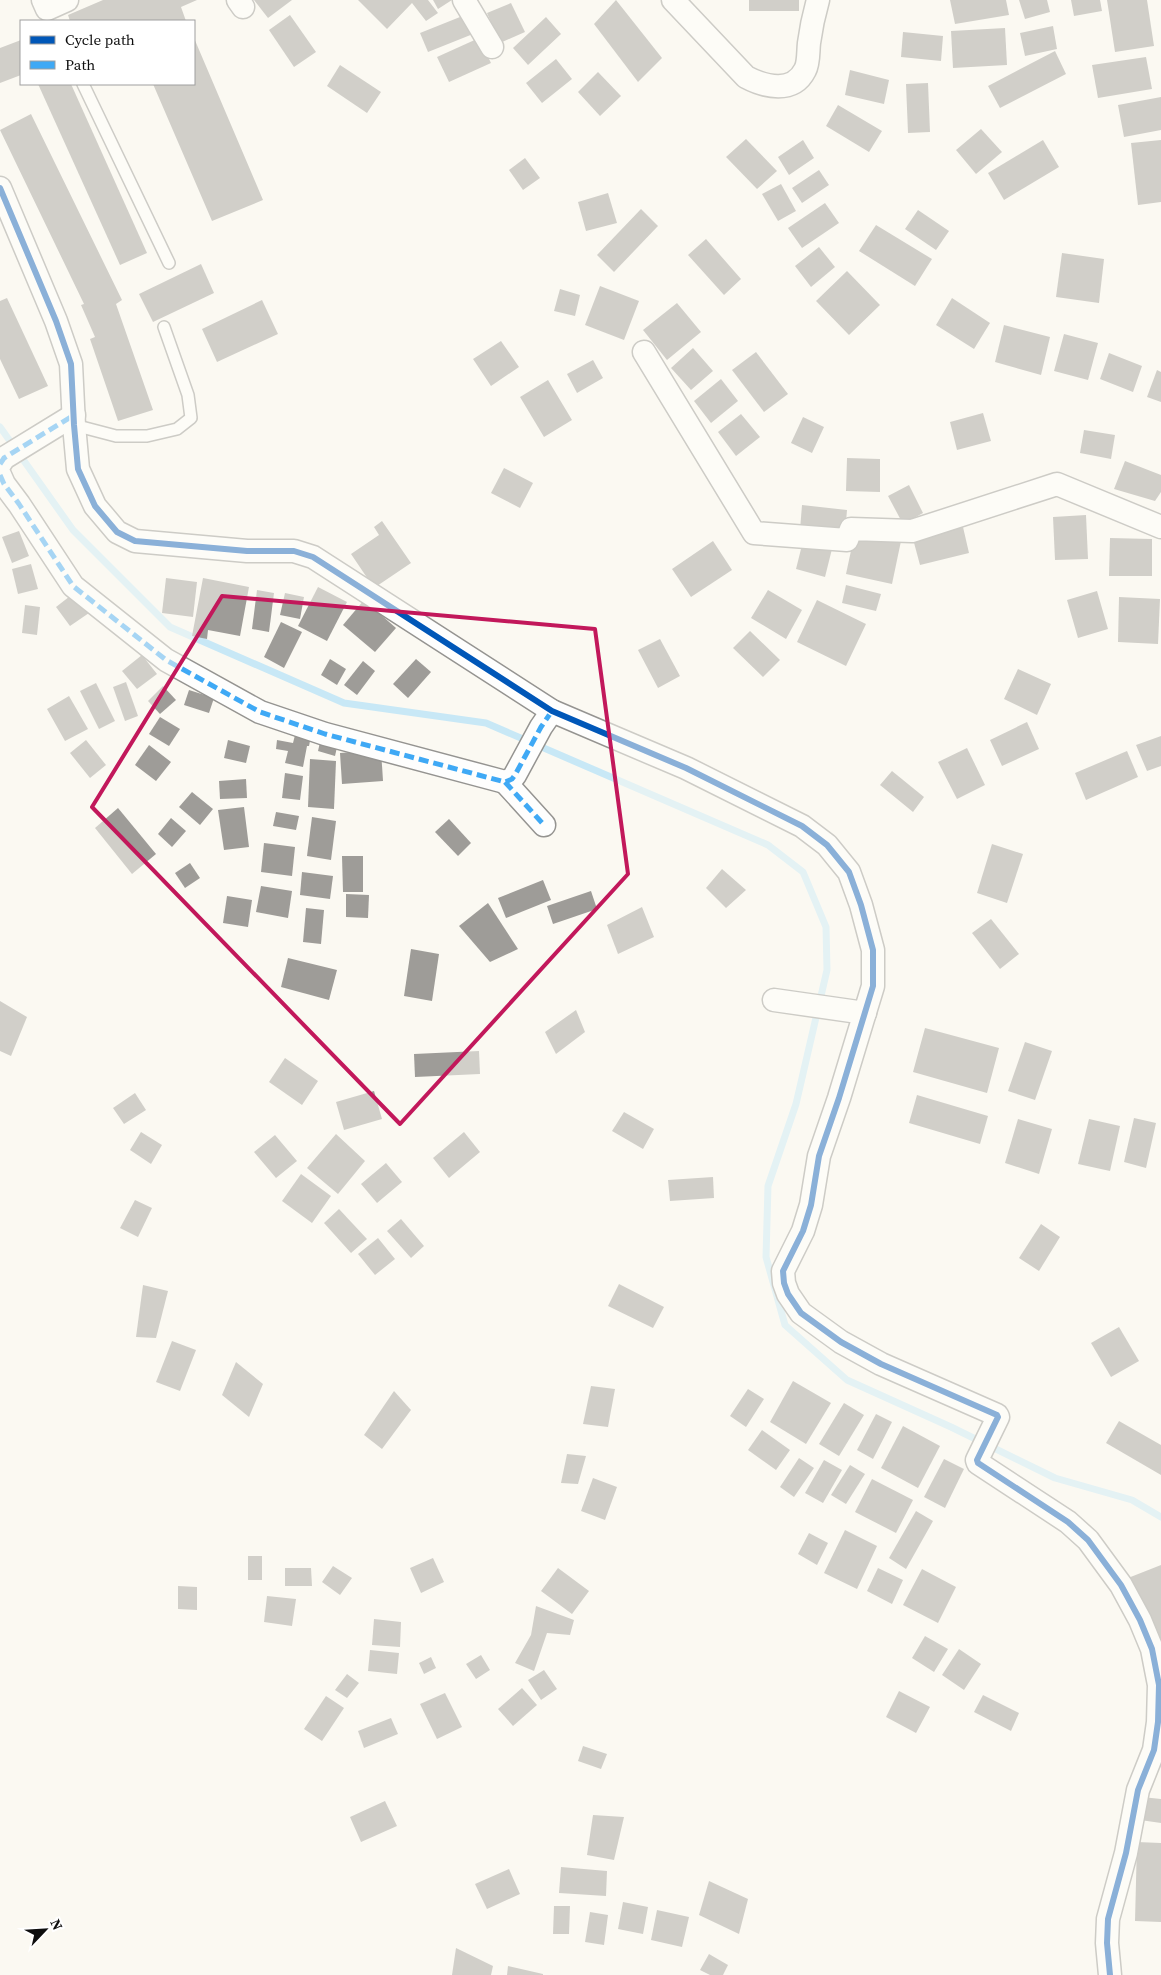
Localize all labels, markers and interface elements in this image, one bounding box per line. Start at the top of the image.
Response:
legend [20,20,195,85]
text: Cycle path [65,29,135,50]
text: Path [65,54,95,75]
north arrow [20,1905,70,1955]
text: N [46,1916,68,1933]

